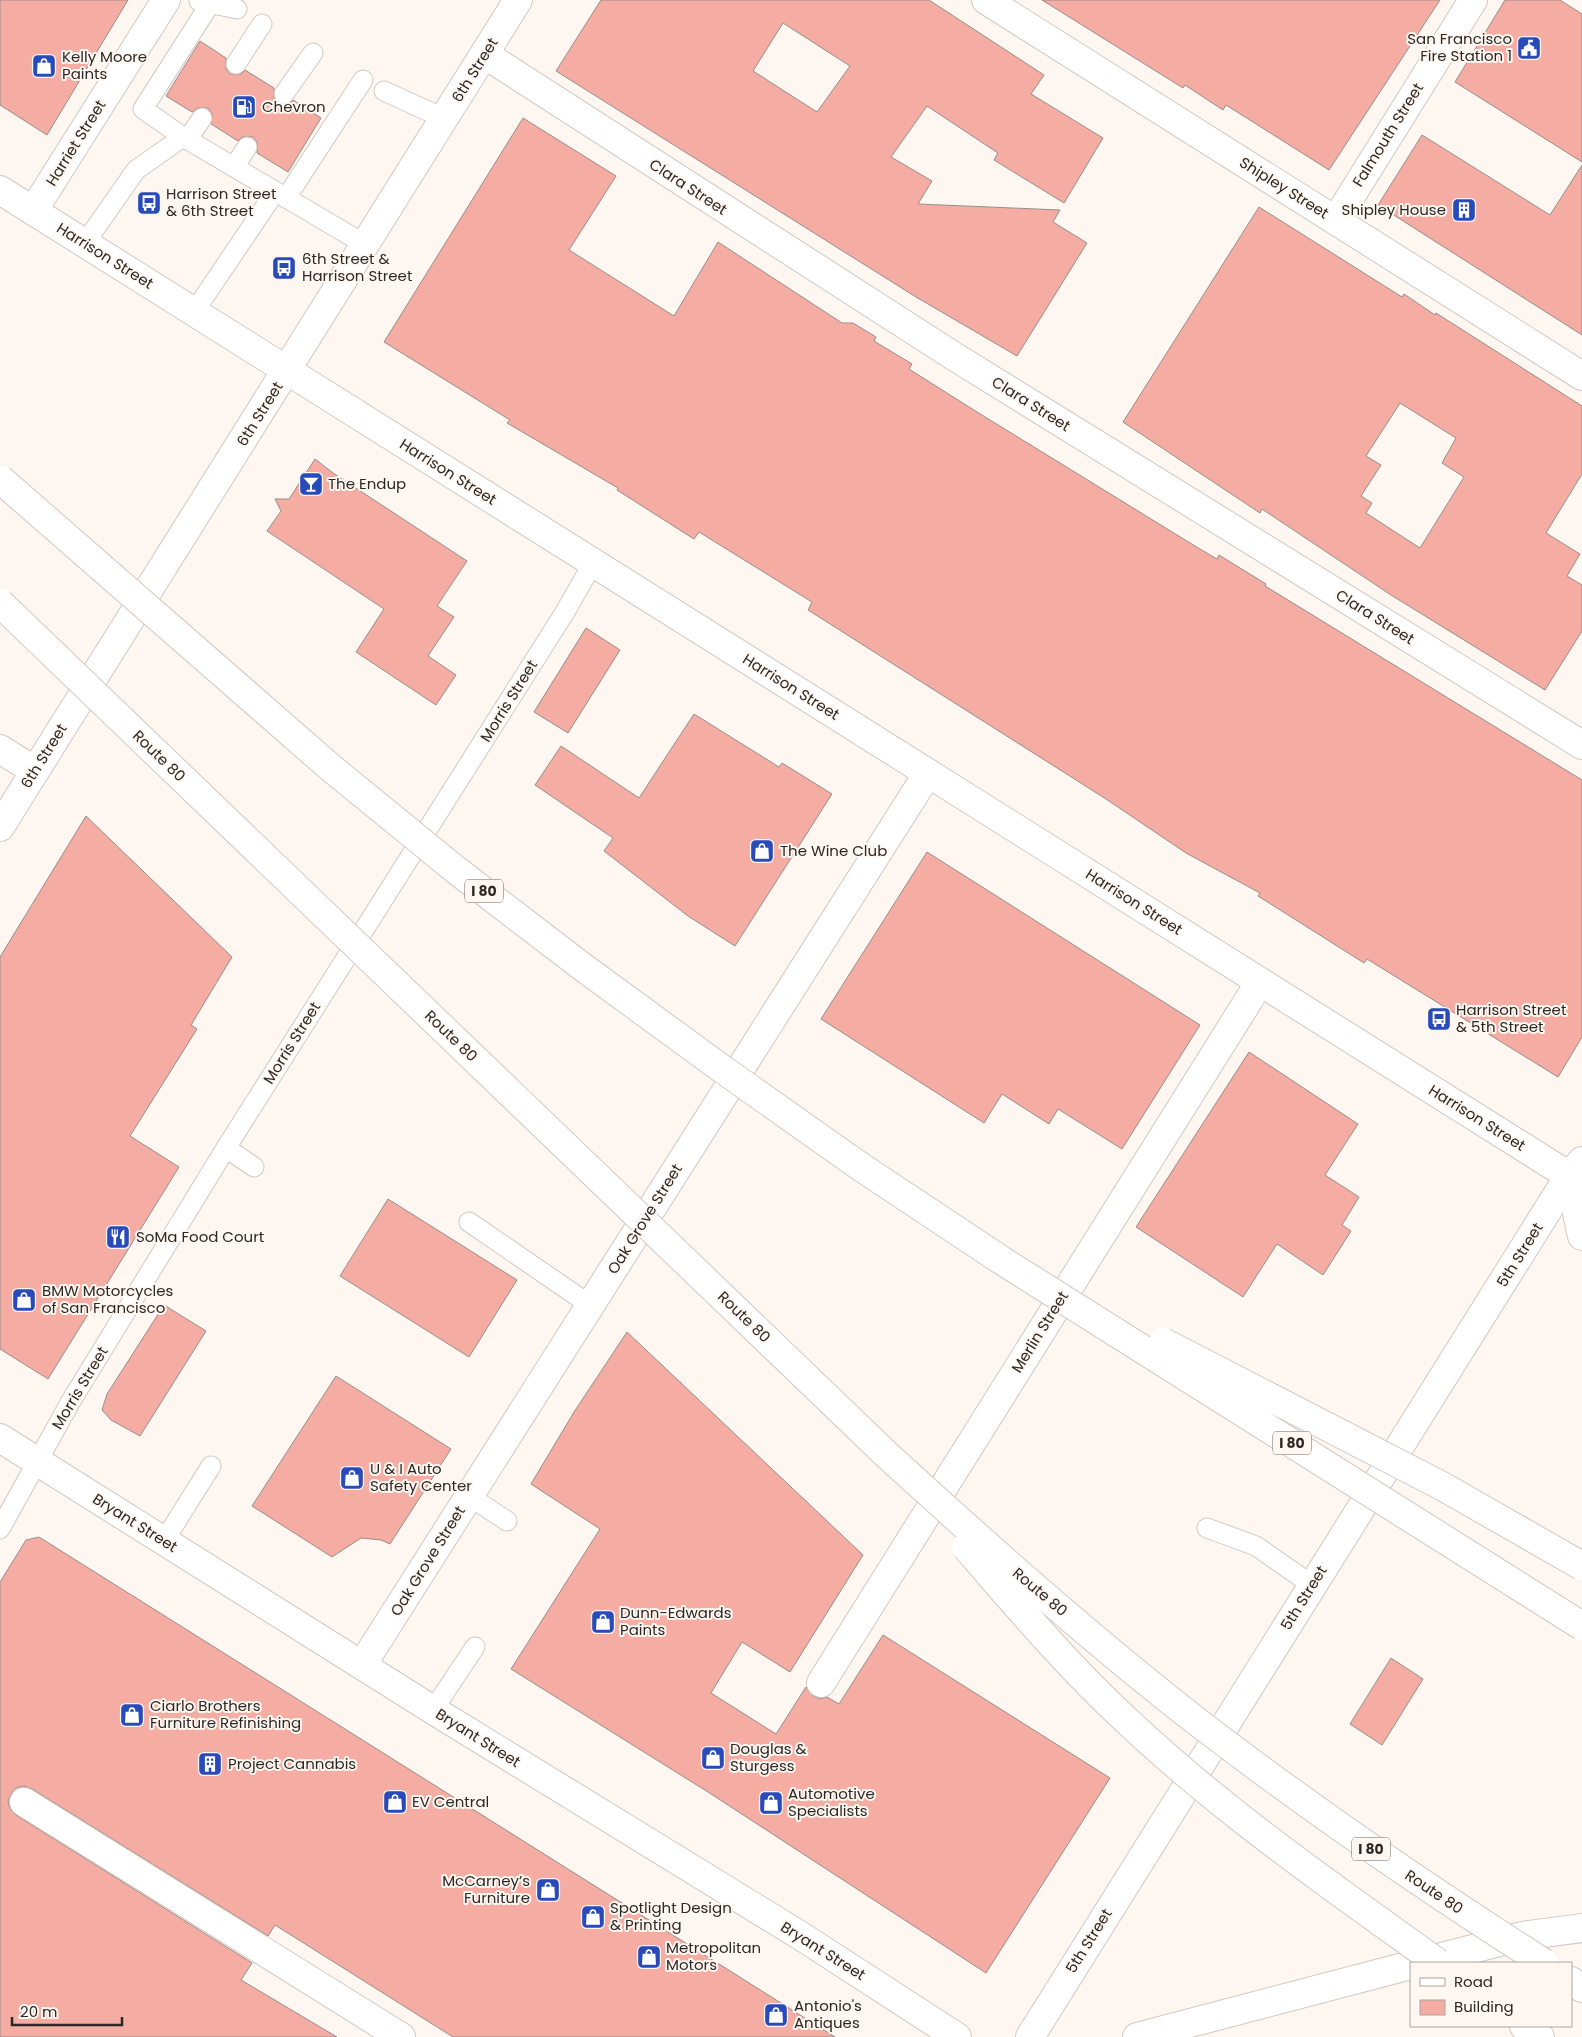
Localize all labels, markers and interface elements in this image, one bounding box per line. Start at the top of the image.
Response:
place label: San Francisco Fire Station 1 [1407,28,1512,66]
street label: 6th Street [446,33,503,106]
public building icon: San Francisco Fire Station 1 [1516,35,1542,61]
place label: Kelly Moore Paints [62,46,147,84]
shop icon: Kelly Moore Paints [31,53,57,79]
street label: Falmouth Street [1347,79,1428,191]
fuel station icon: Chevron [231,94,257,120]
street label: Harriet Street [41,96,110,190]
place label: Chevron [262,96,326,117]
street label: Shipley Street [1236,152,1333,223]
street label: Clara Street [645,154,731,220]
place label: Harrison Street & 6th Street [166,183,276,221]
bus stop icon: Harrison Street & 6th Street [136,190,162,216]
building icon: Shipley House [1451,197,1477,223]
place label: Shipley House [1342,199,1446,220]
street label: Harrison Street [53,217,158,294]
place label: 6th Street & Harrison Street [302,248,412,286]
bus stop icon: 6th Street & Harrison Street [271,255,297,281]
street label: Clara Street [988,371,1075,436]
street label: 6th Street [231,377,288,450]
street label: Harrison Street [396,433,501,510]
bar icon: The Endup [298,471,324,497]
place label: The Endup [328,473,406,494]
street label: Clara Street [1332,584,1419,649]
street label: Harrison Street [739,648,844,725]
street label: Morris Street [475,656,542,746]
street label: 6th Street [15,719,72,792]
street label: Route 80 [128,725,190,786]
shop icon: The Wine Club [749,838,775,864]
place label: The Wine Club [780,840,887,861]
street label: Harrison Street [1082,863,1187,940]
road number: I 80 [465,879,503,902]
street label: Morris Street [258,998,325,1088]
place label: Harrison Street & 5th Street [1456,999,1566,1037]
street label: Route 80 [420,1005,482,1066]
bus stop icon: Harrison Street & 5th Street [1426,1006,1452,1032]
street label: Harrison Street [1425,1079,1530,1156]
street label: Oak Grove Street [602,1160,687,1278]
street label: 5th Street [1491,1218,1548,1291]
restaurant icon: SoMa Food Court [105,1224,131,1250]
place label: SoMa Food Court [136,1226,264,1247]
place label: BMW Motorcycles of San Francisco [42,1280,174,1318]
street label: Route 80 [713,1286,775,1347]
shop icon: BMW Motorcycles of San Francisco [11,1287,37,1313]
street label: Merlin Street [1006,1287,1073,1377]
street label: Morris Street [47,1342,113,1433]
road number: I 80 [1273,1432,1311,1455]
place label: U & I Auto Safety Center [370,1458,472,1496]
shop icon: U & I Auto Safety Center [339,1465,365,1491]
street label: Bryant Street [89,1488,182,1557]
street label: Oak Grove Street [385,1502,470,1620]
street label: 5th Street [1275,1561,1332,1634]
street label: Route 80 [1008,1562,1072,1621]
place label: Dunn-Edwards Paints [620,1602,732,1640]
shop icon: Dunn-Edwards Paints [590,1609,616,1635]
place label: Ciarlo Brothers Furniture Refinishing [150,1695,301,1733]
shop icon: Ciarlo Brothers Furniture Refinishing [119,1702,145,1728]
street label: Bryant Street [432,1703,525,1772]
place label: Douglas & Sturgess [730,1738,807,1776]
shop icon: Douglas & Sturgess [700,1745,726,1771]
building icon: Project Cannabis [197,1751,223,1777]
place label: Project Cannabis [228,1753,356,1774]
place label: Automotive Specialists [788,1783,875,1821]
shop icon: EV Central [382,1789,408,1815]
shop icon: Automotive Specialists [758,1790,784,1816]
place label: EV Central [412,1791,489,1812]
road number: I 80 [1352,1838,1390,1860]
street label: Route 80 [1401,1864,1468,1919]
place label: McCarney’s Furniture [442,1870,530,1908]
shop icon: McCarney’s Furniture [535,1877,561,1903]
place label: Spotlight Design & Printing [610,1897,732,1935]
shop icon: Spotlight Design & Printing [580,1904,606,1930]
street label: 5th Street [1060,1904,1117,1977]
street label: Bryant Street [777,1916,870,1985]
place label: Metropolitan Motors [666,1937,761,1975]
shop icon: Metropolitan Motors [636,1944,662,1970]
legend [1410,1962,1572,2027]
text: Road [1454,1971,1493,1992]
scale bar [12,1994,122,2026]
place label: Antonio's Antiques [794,1995,862,2033]
text: Building [1454,1996,1514,2017]
text: 20 m [20,2001,58,2022]
shop icon: Antonio's Antiques [763,2002,789,2028]

